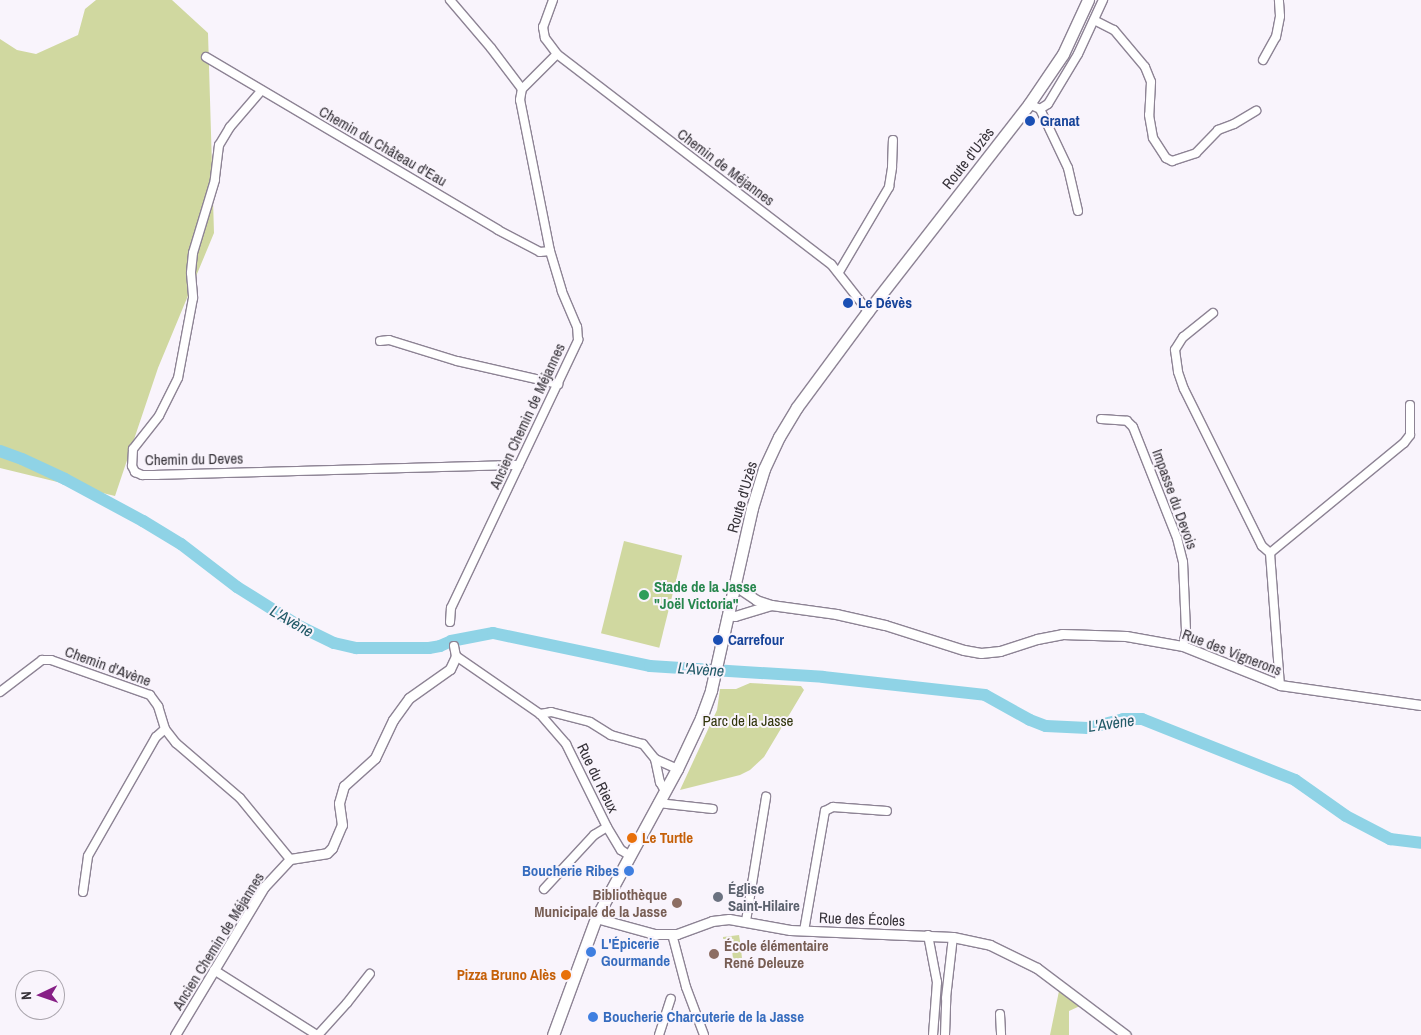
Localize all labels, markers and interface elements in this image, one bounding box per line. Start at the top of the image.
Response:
street label: Chemin du Château d'Eau [316,102,450,190]
place label: Granat [1040,112,1080,130]
marker: Granat [1024,115,1036,127]
street label: Route d'Uzès [938,124,998,192]
street label: Chemin de Méjannes [674,125,778,209]
place label: Le Dévès [858,294,912,312]
marker: Le Dévès [842,297,854,309]
street label: Ancien Chemin de Méjannes [485,340,569,492]
street label: Impasse du Devois [1149,446,1201,552]
street label: Chemin du Deves [145,449,243,469]
street label: Route d'Uzès [723,459,761,535]
place label: Stade de la Jasse "Joël Victoria" [654,577,757,612]
marker: Stade de la Jasse "Joël Victoria" [638,589,650,601]
water label: L'Avène [267,601,317,641]
street label: Rue des Vignerons [1180,625,1284,679]
place label: Carrefour [728,631,784,649]
marker: Carrefour [712,634,724,646]
street label: Chemin d'Avène [62,642,154,690]
water label: L'Avène [677,658,725,680]
water label: L'Avène [1087,710,1135,736]
park label: Parc de la Jasse [703,712,793,730]
street label: Rue du Rieux [573,740,623,816]
place label: Le Turtle [642,829,693,847]
marker: Le Turtle [626,832,638,844]
place label: Boucherie Ribes [522,862,619,880]
marker: Boucherie Ribes [623,865,635,877]
street label: Ancien Chemin de Méjannes [168,869,268,1013]
place label: Église Saint-Hilaire [728,879,800,914]
place label: Bibliothèque Municipale de la Jasse [534,885,667,920]
marker: Église Saint-Hilaire [712,891,724,903]
marker: Bibliothèque Municipale de la Jasse [671,897,683,909]
street label: Rue des Écoles [819,909,905,929]
place label: L'Épicerie Gourmande [601,934,670,969]
place label: École élémentaire René Deleuze [724,936,829,971]
marker: L'Épicerie Gourmande [585,946,597,958]
marker: École élémentaire René Deleuze [708,948,720,960]
place label: Pizza Bruno Alès [456,966,556,984]
marker: Pizza Bruno Alès [560,969,572,981]
north arrow [15,970,65,1020]
text: N [17,991,35,1000]
place label: Boucherie Charcuterie de la Jasse [603,1008,804,1026]
marker: Boucherie Charcuterie de la Jasse [587,1011,599,1023]

